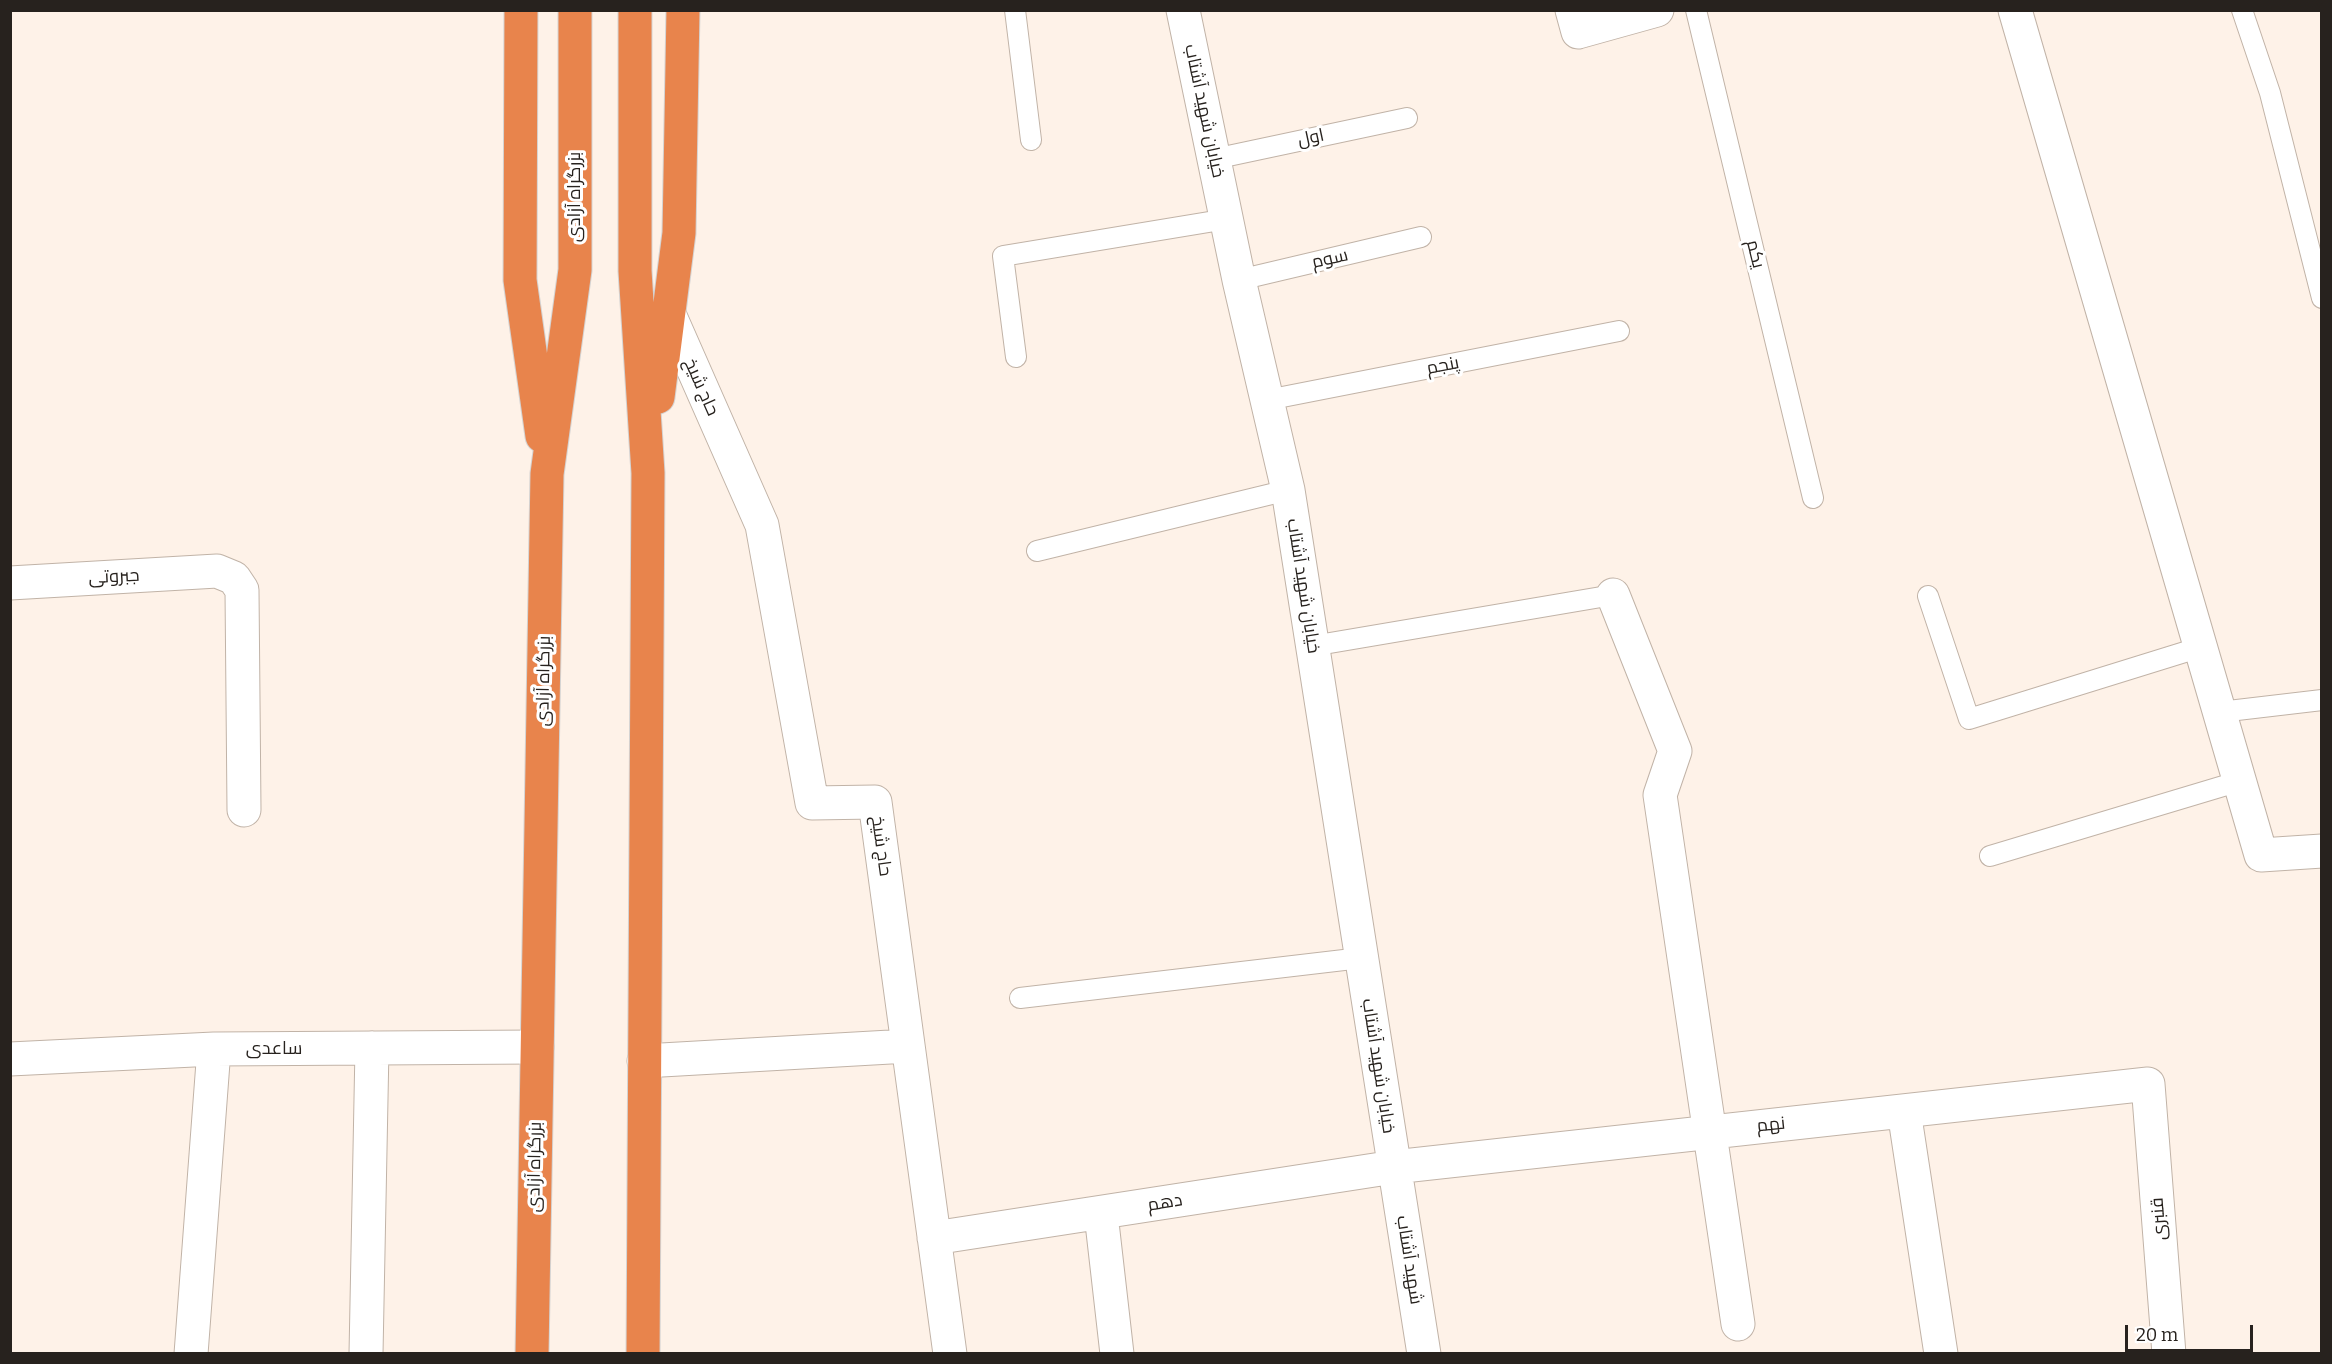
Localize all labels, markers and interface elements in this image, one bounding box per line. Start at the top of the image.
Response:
street label: خیابان شهید آشتاب [1179,42,1229,180]
street label: اول [1296,125,1326,151]
street label: بزرگراه آزادی [564,152,586,242]
street label: یکم [1741,238,1769,270]
street label: سوم [1310,244,1350,274]
street label: پنجم [1425,352,1461,380]
street label: حاج شیخ [679,355,723,419]
street label: خیابان شهید آشتاب [1282,517,1324,655]
street label: جبروتی [88,565,140,589]
street label: بزرگراه آزادی [532,635,556,727]
street label: حاج شیخ [866,814,896,878]
street label: خیابان شهید آشتاب [1357,997,1399,1135]
street label: ساعدی [246,1038,302,1060]
street label: نهم [1756,1113,1786,1137]
street label: بزرگراه آزادی [523,1121,547,1213]
street label: دهم [1146,1190,1184,1216]
street label: قنبری [2147,1197,2171,1241]
street label: شهید آشتاب [1391,1214,1427,1306]
scale bar [2128,1313,2256,1351]
text: 20 m [2136,1324,2178,1346]

